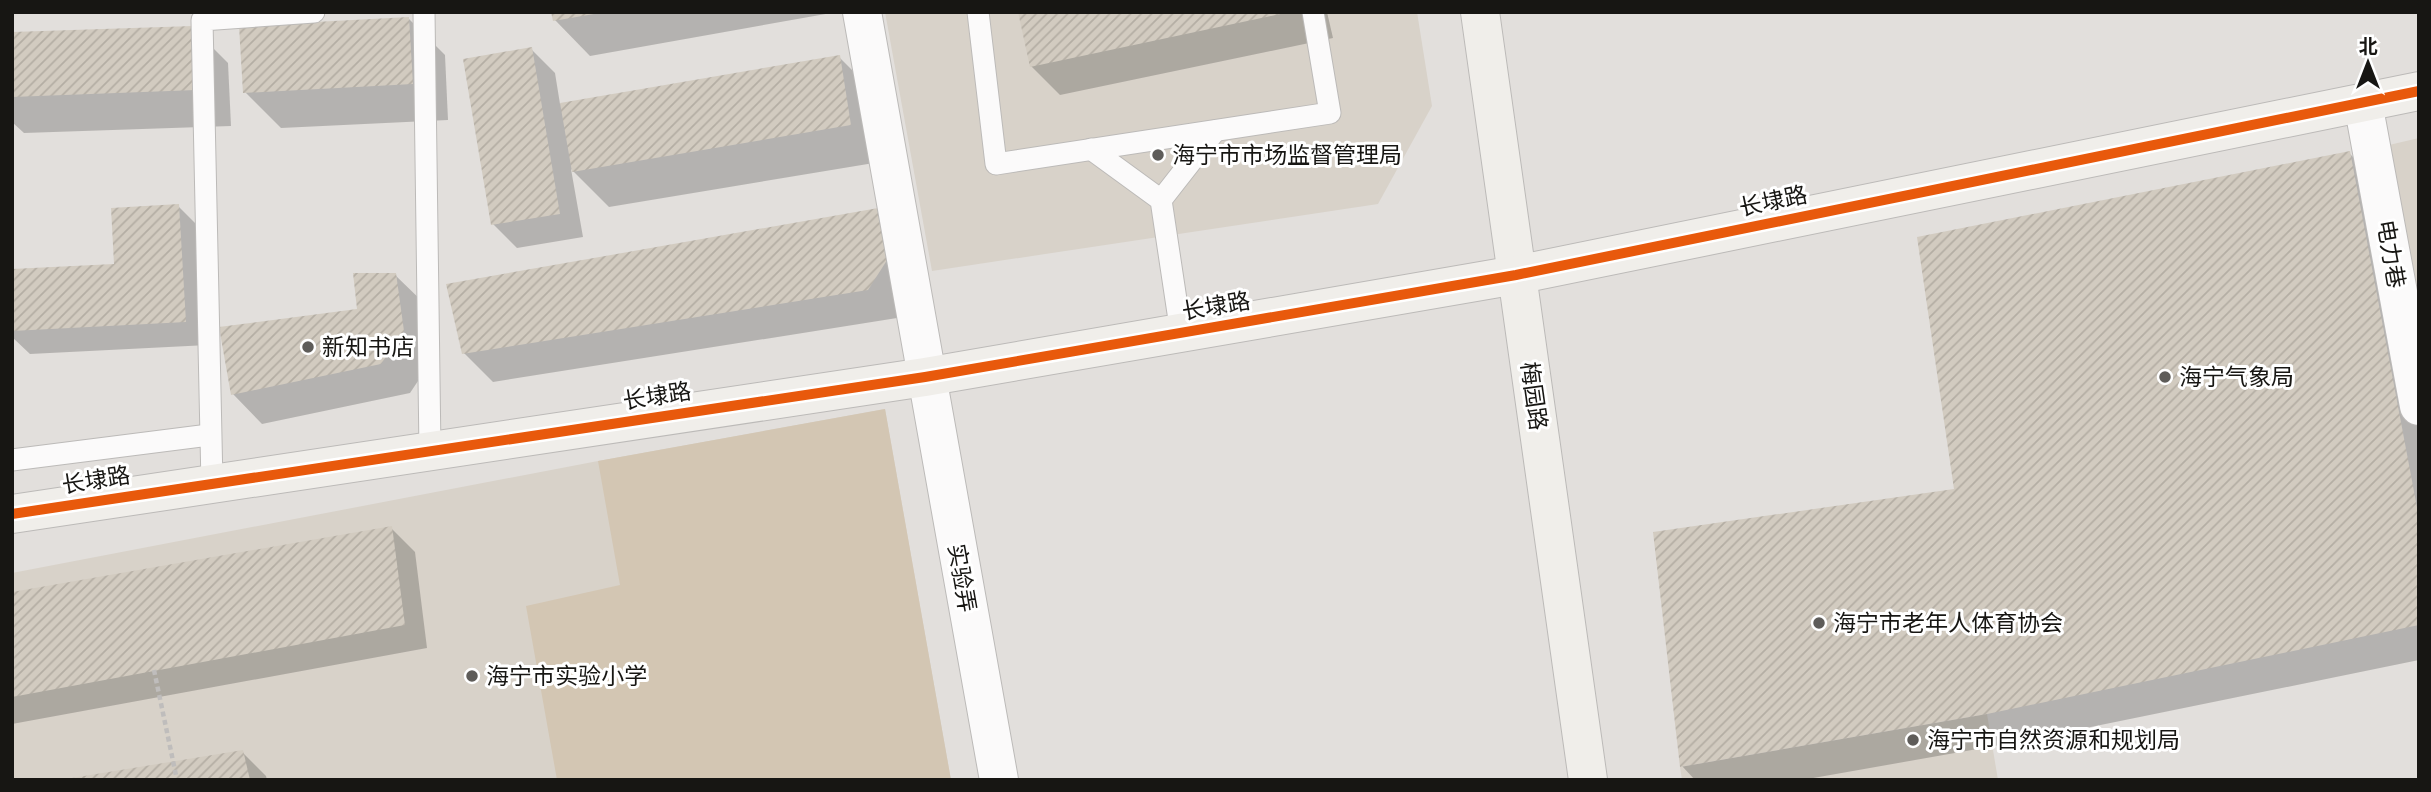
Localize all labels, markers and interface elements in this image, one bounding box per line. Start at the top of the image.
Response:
north arrow [2333,28,2403,98]
text: 北 [2358,33,2378,59]
place label: 海宁市市场监督管理局 [1172,139,1402,171]
marker: 海宁市市场监督管理局 [1150,147,1166,163]
street label: 长埭路 [1736,178,1810,224]
street label: 电力巷 [2369,217,2413,291]
street label: 长埭路 [1179,284,1253,328]
place label: 新知书店 [322,331,414,363]
marker: 新知书店 [300,339,316,355]
street label: 梅园路 [1513,360,1555,432]
place label: 海宁气象局 [2179,361,2294,393]
marker: 海宁气象局 [2157,369,2173,385]
street label: 长埭路 [620,375,694,417]
street label: 长埭路 [59,459,133,501]
street label: 实验弄 [940,541,984,615]
place label: 海宁市老年人体育协会 [1833,607,2063,639]
marker: 海宁市老年人体育协会 [1811,615,1827,631]
place label: 海宁市实验小学 [486,660,647,692]
marker: 海宁市实验小学 [464,668,480,684]
place label: 海宁市自然资源和规划局 [1927,724,2180,756]
marker: 海宁市自然资源和规划局 [1905,732,1921,748]

